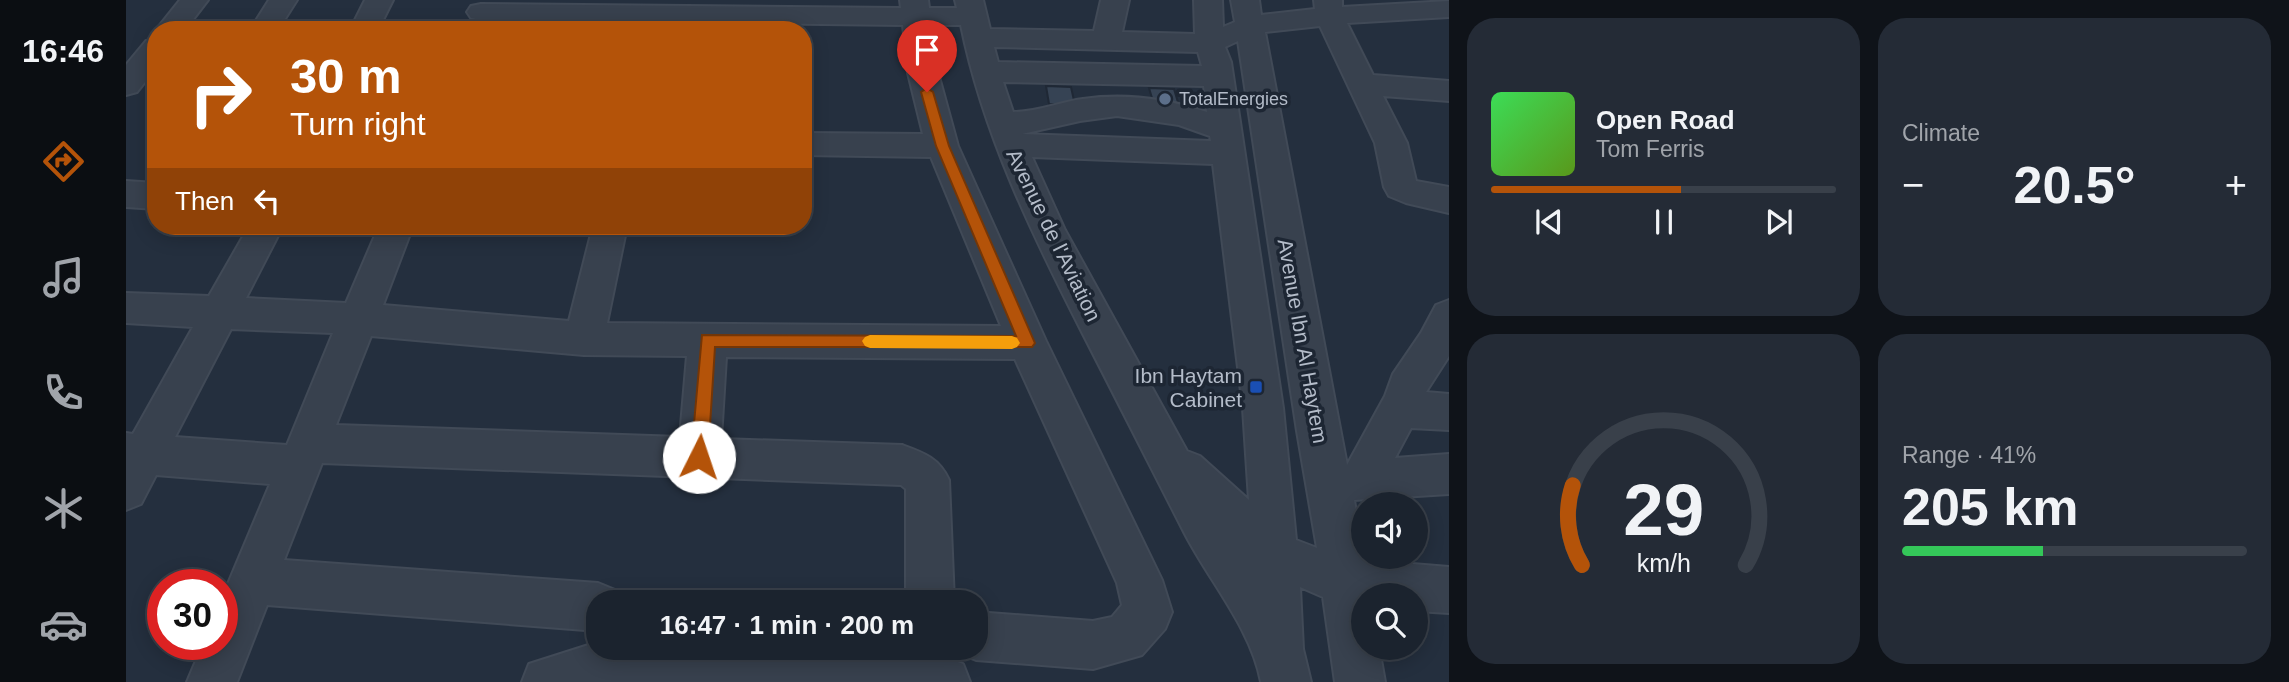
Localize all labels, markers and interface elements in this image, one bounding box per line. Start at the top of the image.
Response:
pin [897,20,957,92]
icon: arrive [908,31,946,69]
text: 16:46 [22,33,104,69]
icon: right [175,49,266,140]
text: 30 m [290,49,402,103]
place label: TotalEnergies [1179,89,1288,109]
marker: TotalEnergies [1157,91,1173,107]
text: Open Road [1596,105,1735,135]
text: Turn right [290,106,426,142]
text: Climate [1902,120,1980,146]
text: Tom Ferris [1596,136,1705,162]
icon: directions [39,137,88,186]
street label: Avenue de l'Aviation [1002,145,1106,325]
text: 20.5° [2013,156,2136,214]
text: − [1902,164,1924,206]
text: + [2225,164,2247,206]
icon: left [248,182,286,220]
text: Then [175,186,234,216]
icon: previous [1530,203,1568,241]
icon: pause [1645,203,1683,241]
icon: next [1760,203,1798,241]
street label: Avenue Ibn Al Haytem [1274,237,1332,445]
icon: music [39,253,88,302]
place label: Ibn Haytam Cabinet [1135,364,1242,411]
icon: phone [39,368,88,417]
marker: Ibn Haytam Cabinet [1248,379,1264,395]
position arrow [662,420,736,494]
text: Range · 41% [1902,442,2036,468]
text: 29 [1623,469,1704,550]
text: 205 km [1902,478,2078,536]
icon: climate [39,484,88,533]
map controls [1351,492,1428,660]
button: sound [1351,492,1428,569]
text: km/h [1636,549,1691,577]
speed limit sign: 30 [147,569,238,660]
button: search [1351,583,1428,660]
icon: car [39,600,88,649]
text: 16:47 · 1 min · 200 m [660,610,914,640]

